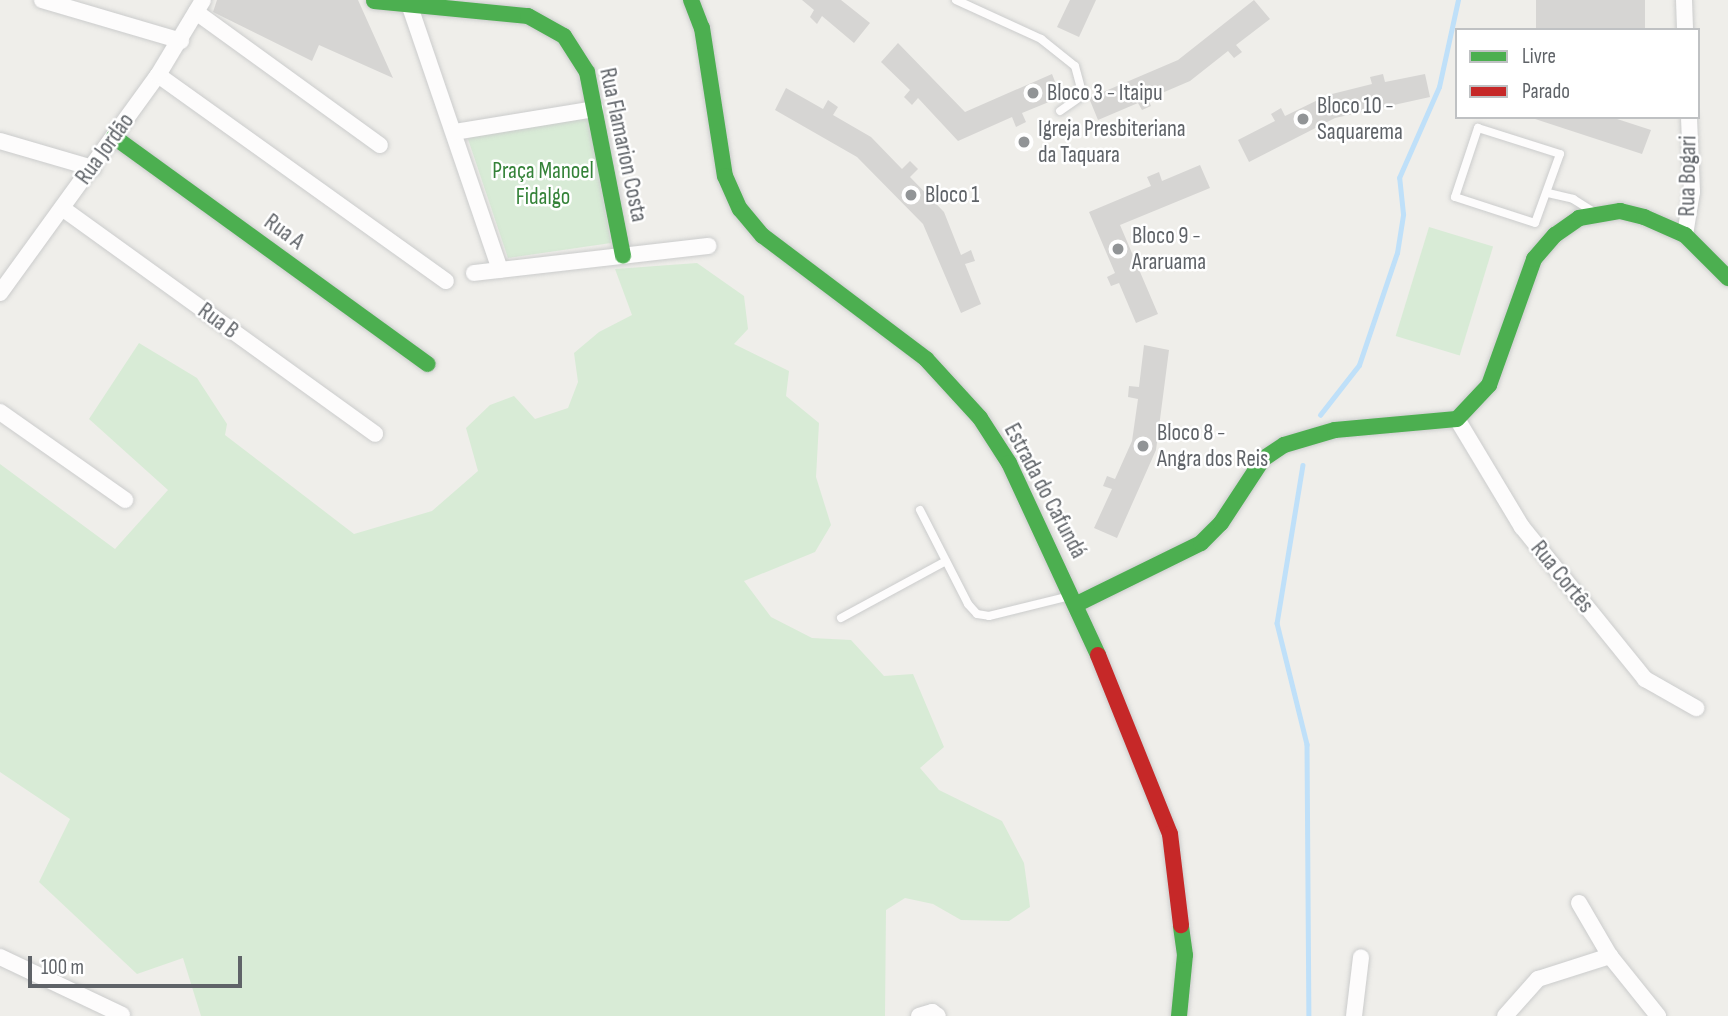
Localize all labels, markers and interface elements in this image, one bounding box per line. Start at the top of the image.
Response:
legend [1455,28,1700,119]
text: Livre [1522,44,1556,69]
street label: Rua Flamarion Costa [593,66,653,224]
place label: Bloco 3 - Itaipu [1047,79,1163,107]
text: Parado [1522,79,1570,104]
marker: Bloco 3 - Itaipu [1025,85,1041,101]
place label: Bloco 10 - Saquarema [1317,92,1403,146]
street label: Rua Jordão [70,108,140,190]
marker: Bloco 10 - Saquarema [1295,111,1311,127]
place label: Igreja Presbiteriana da Taquara [1038,115,1186,169]
marker: Igreja Presbiteriana da Taquara [1016,134,1032,150]
street label: Rua Bogari [1673,135,1703,217]
park label: Praça Manoel Fidalgo [492,157,594,211]
place label: Bloco 1 [925,181,979,209]
marker: Bloco 1 [903,187,919,203]
street label: Rua A [259,208,309,256]
place label: Bloco 9 - Araruama [1132,222,1206,276]
marker: Bloco 9 - Araruama [1110,241,1126,257]
street label: Rua B [192,297,244,345]
street label: Estrada do Cafundá [998,419,1092,563]
place label: Bloco 8 - Angra dos Reis [1157,419,1268,473]
marker: Bloco 8 - Angra dos Reis [1135,438,1151,454]
street label: Rua Cortês [1525,535,1599,619]
scale bar [32,942,245,986]
text: 100 m [41,955,84,980]

